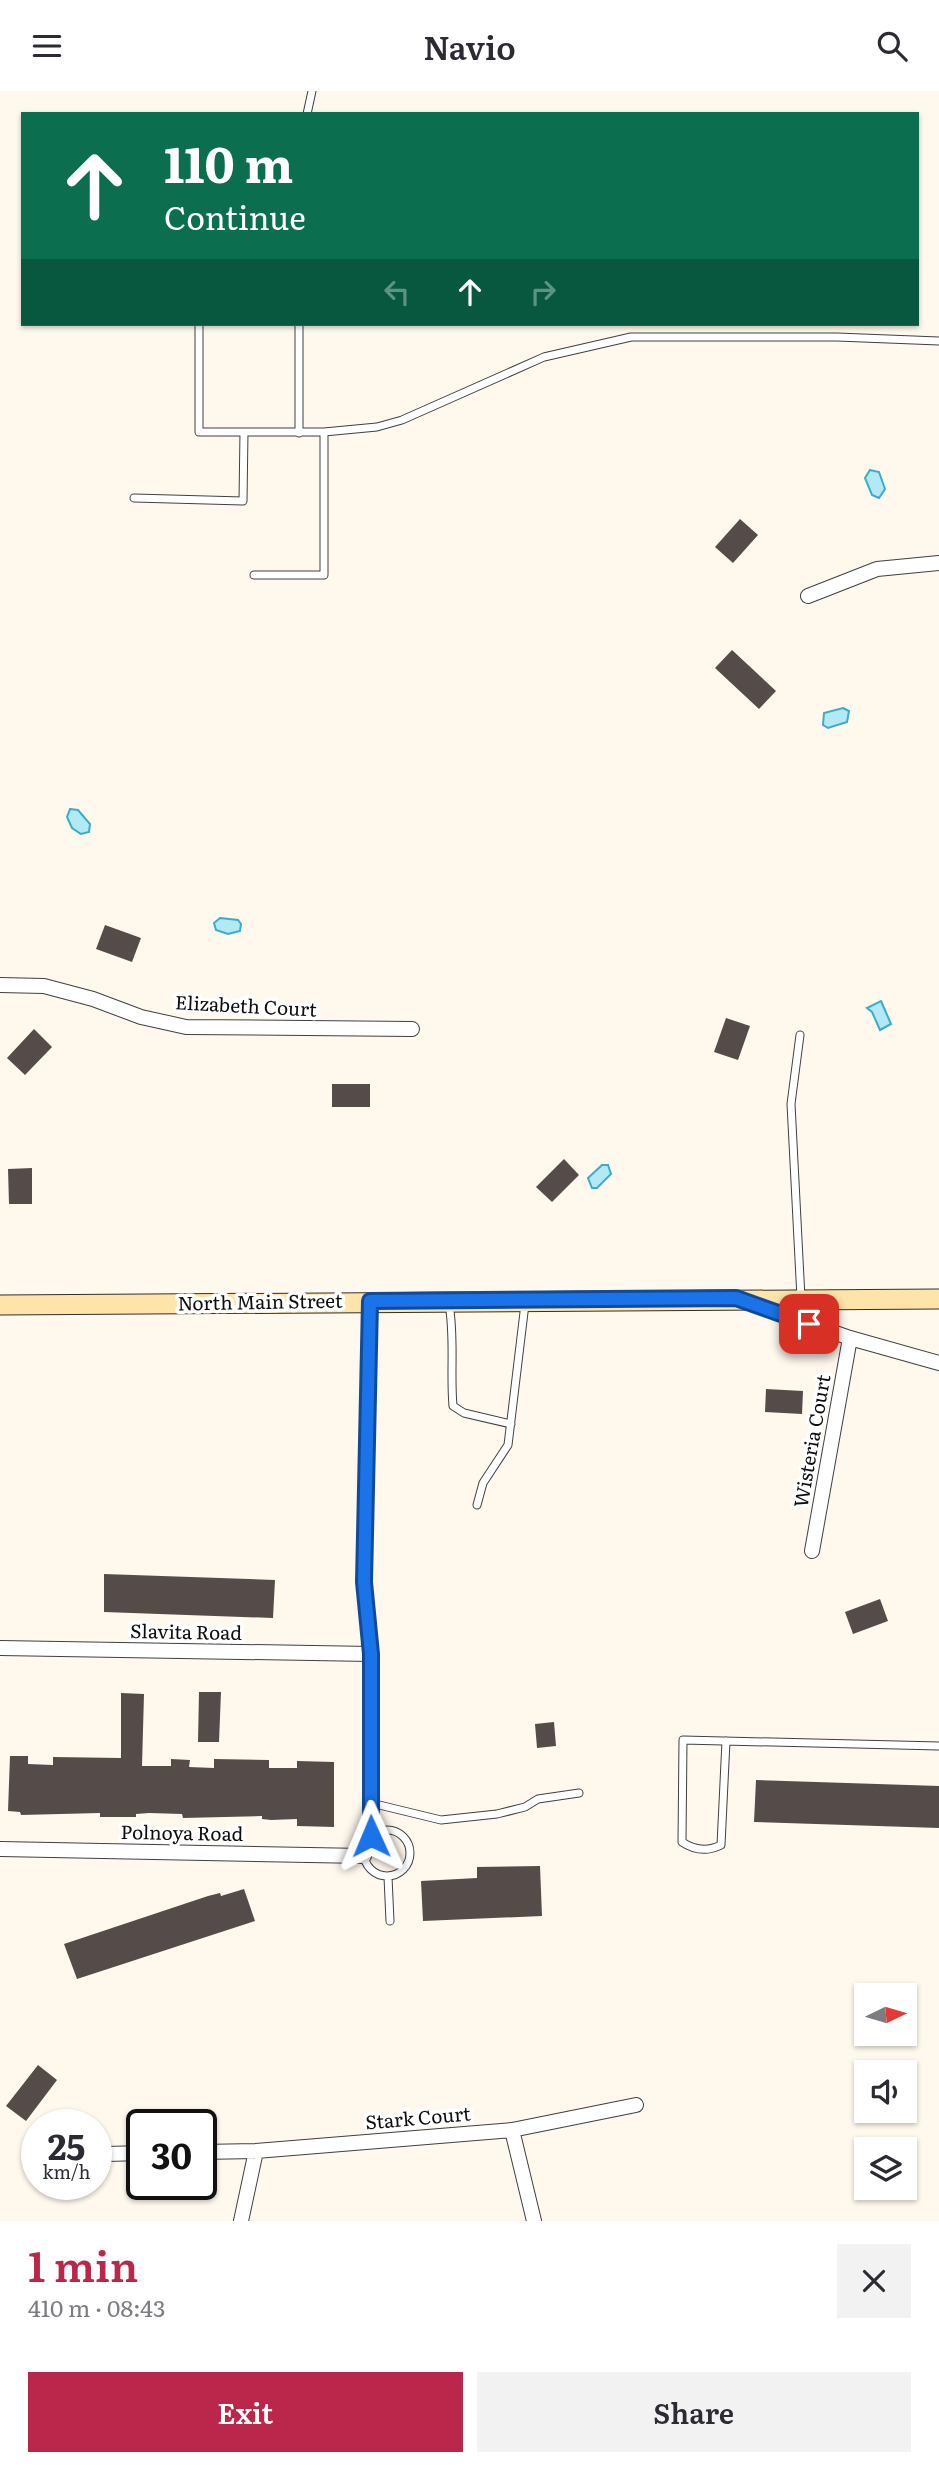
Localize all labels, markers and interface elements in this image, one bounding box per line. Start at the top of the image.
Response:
text: Navio [423,22,516,70]
icon: menu [28,27,66,65]
icon: search [873,27,911,65]
text: 110 m [164,125,293,198]
icon: ahead [49,140,140,231]
text: Continue [164,192,306,240]
icon: left [378,273,416,311]
icon: ahead [451,273,489,311]
icon: right [524,273,562,311]
street label: Elizabeth Court [175,987,318,1023]
street label: North Main Street [177,1286,343,1316]
pin [779,1294,839,1354]
icon: arrive [790,1305,828,1343]
street label: Wisteria Court [786,1372,837,1510]
street label: Slavita Road [130,1616,243,1646]
position arrow [334,1799,408,1873]
street label: Polnoya Road [120,1817,244,1847]
north arrow [854,1983,917,2046]
map controls [854,1983,917,2200]
button: sound [854,2060,917,2123]
street label: Stark Court [364,2098,472,2136]
speed limit sign: 30 [126,2109,217,2200]
text: 25 [48,2119,85,2171]
button: layers [854,2137,917,2200]
text: km/h [43,2158,90,2185]
text: 1 min [28,2233,138,2295]
button: close [837,2244,911,2318]
text: 410 m · 08:43 [28,2290,165,2324]
button: Exit [28,2372,463,2452]
button: Share [477,2372,911,2452]

